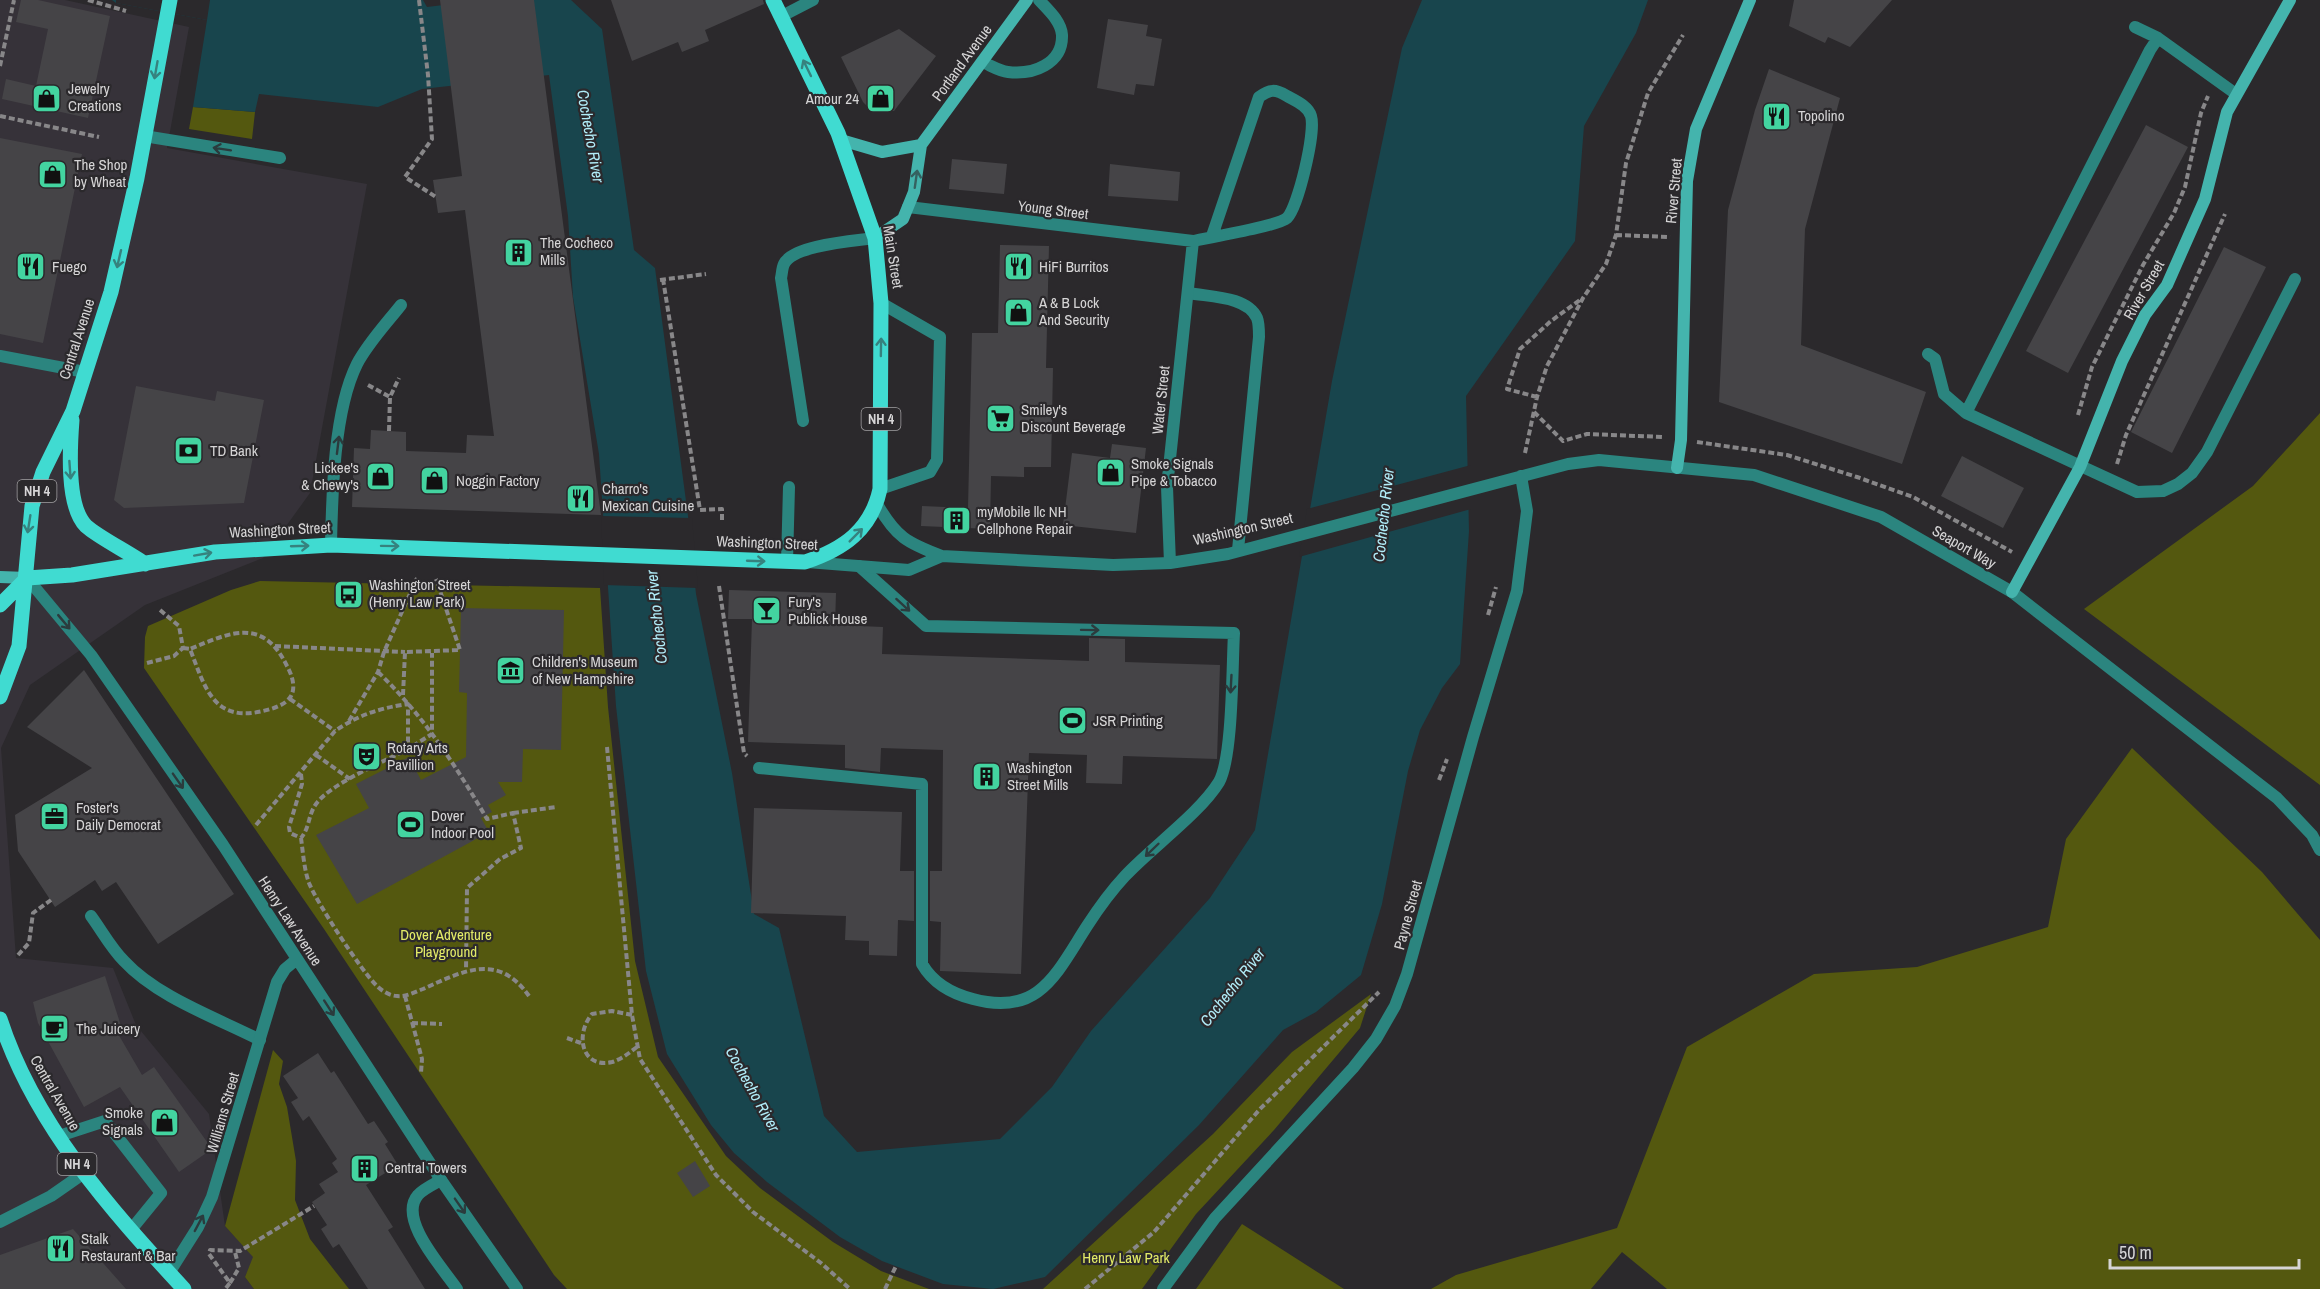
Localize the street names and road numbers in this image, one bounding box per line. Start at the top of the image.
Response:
street label: Portland Avenue [927,20,997,105]
street label: River Street [1660,157,1687,225]
street label: Young Street [1017,195,1090,224]
street label: Main Street [878,224,909,291]
street label: River Street [2118,256,2169,323]
street label: Central Avenue [54,296,100,382]
street label: Water Street [1146,364,1175,435]
road number: NH 4 [862,408,900,430]
road number: NH 4 [18,480,57,502]
street label: Washington Street [1191,507,1295,550]
street label: Washington Street [229,516,332,543]
street label: Seaport Way [1928,520,2001,574]
street label: Washington Street [716,530,819,555]
street label: Henry Law Avenue [254,872,327,970]
street label: Payne Street [1388,877,1427,952]
street label: Central Avenue [25,1051,86,1134]
street label: Williams Street [201,1069,244,1156]
road number: NH 4 [58,1153,97,1175]

